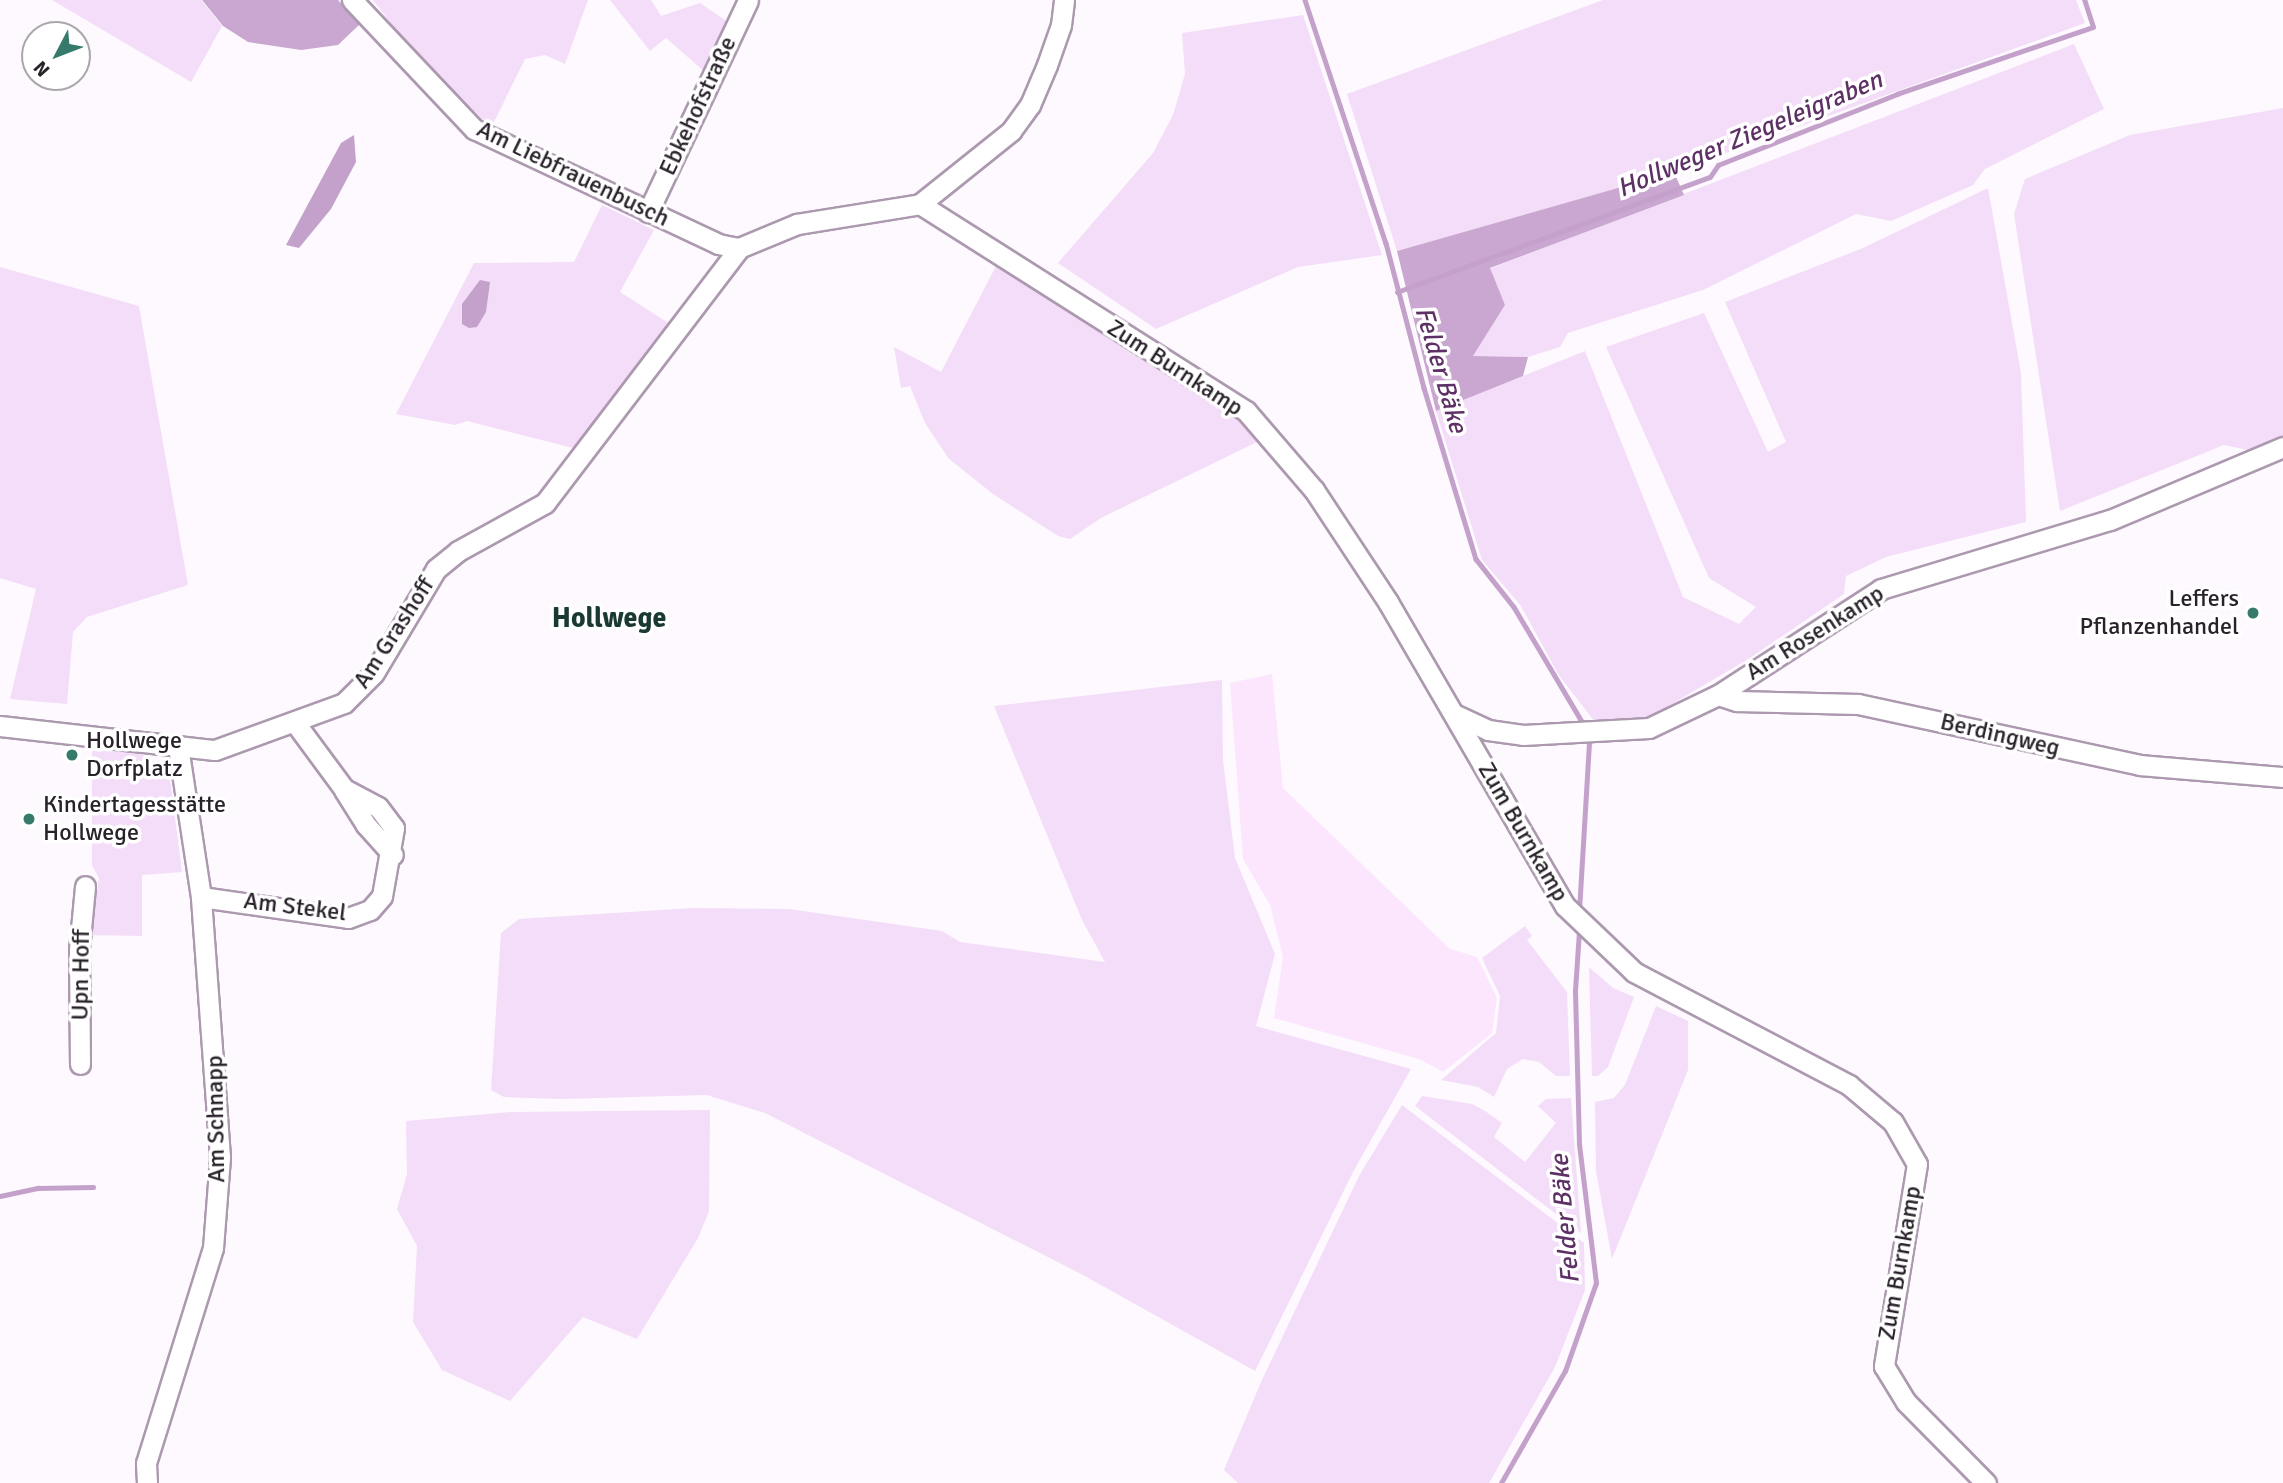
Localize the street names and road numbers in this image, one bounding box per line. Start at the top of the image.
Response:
street label: Ebkehofstraße [653,32,743,180]
street label: Am Liebfrauenbusch [472,115,674,233]
street label: Zum Burnkamp [1102,313,1248,423]
street label: Am Grashoff [347,572,441,694]
street label: Am Rosenkamp [1741,579,1889,687]
street label: Berdingweg [1937,707,2063,763]
street label: Zum Burnkamp [1472,757,1574,907]
street label: Am Stekel [242,886,348,928]
street label: Upn Hoff [66,929,96,1021]
street label: Am Schnapp [200,1055,232,1183]
street label: Zum Burnkamp [1872,1184,1928,1342]

